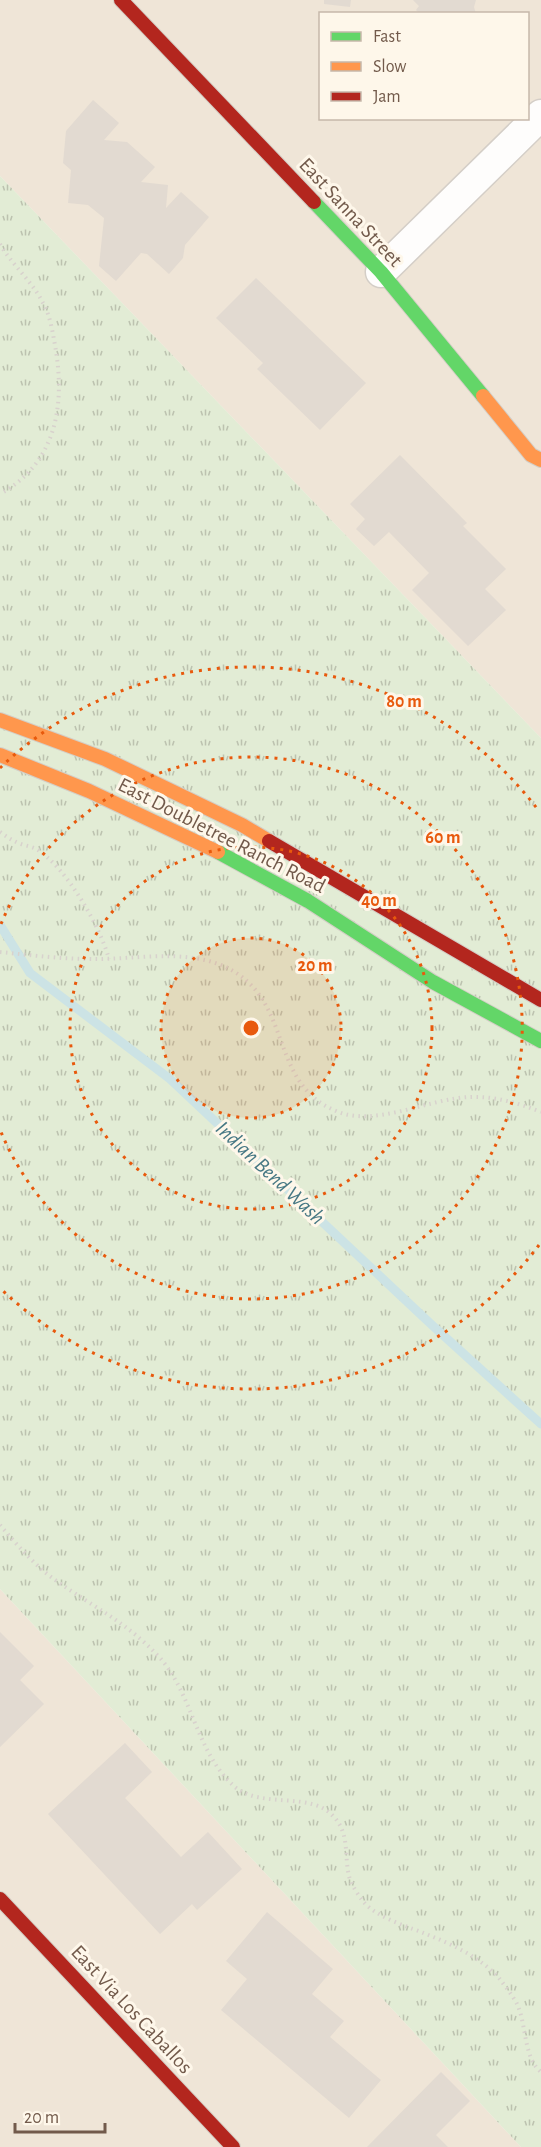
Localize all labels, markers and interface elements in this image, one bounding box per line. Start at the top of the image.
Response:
legend [319,12,529,120]
text: Fast [373,28,401,46]
text: Slow [373,58,406,76]
text: Jam [373,88,401,106]
street label: East Sanna Street [295,154,406,271]
text: 80 m [386,693,422,711]
street label: East Doubletree Ranch Road [115,774,329,897]
text: 60 m [425,829,461,847]
text: 40 m [361,892,397,910]
text: 20 m [297,957,333,975]
centre of rings [241,1018,261,1038]
water label: Indian Bend Wash [211,1117,329,1229]
street label: East Via Los Caballos [67,1941,196,2078]
scale bar [15,2096,105,2134]
text: 20 m [24,2109,59,2127]

